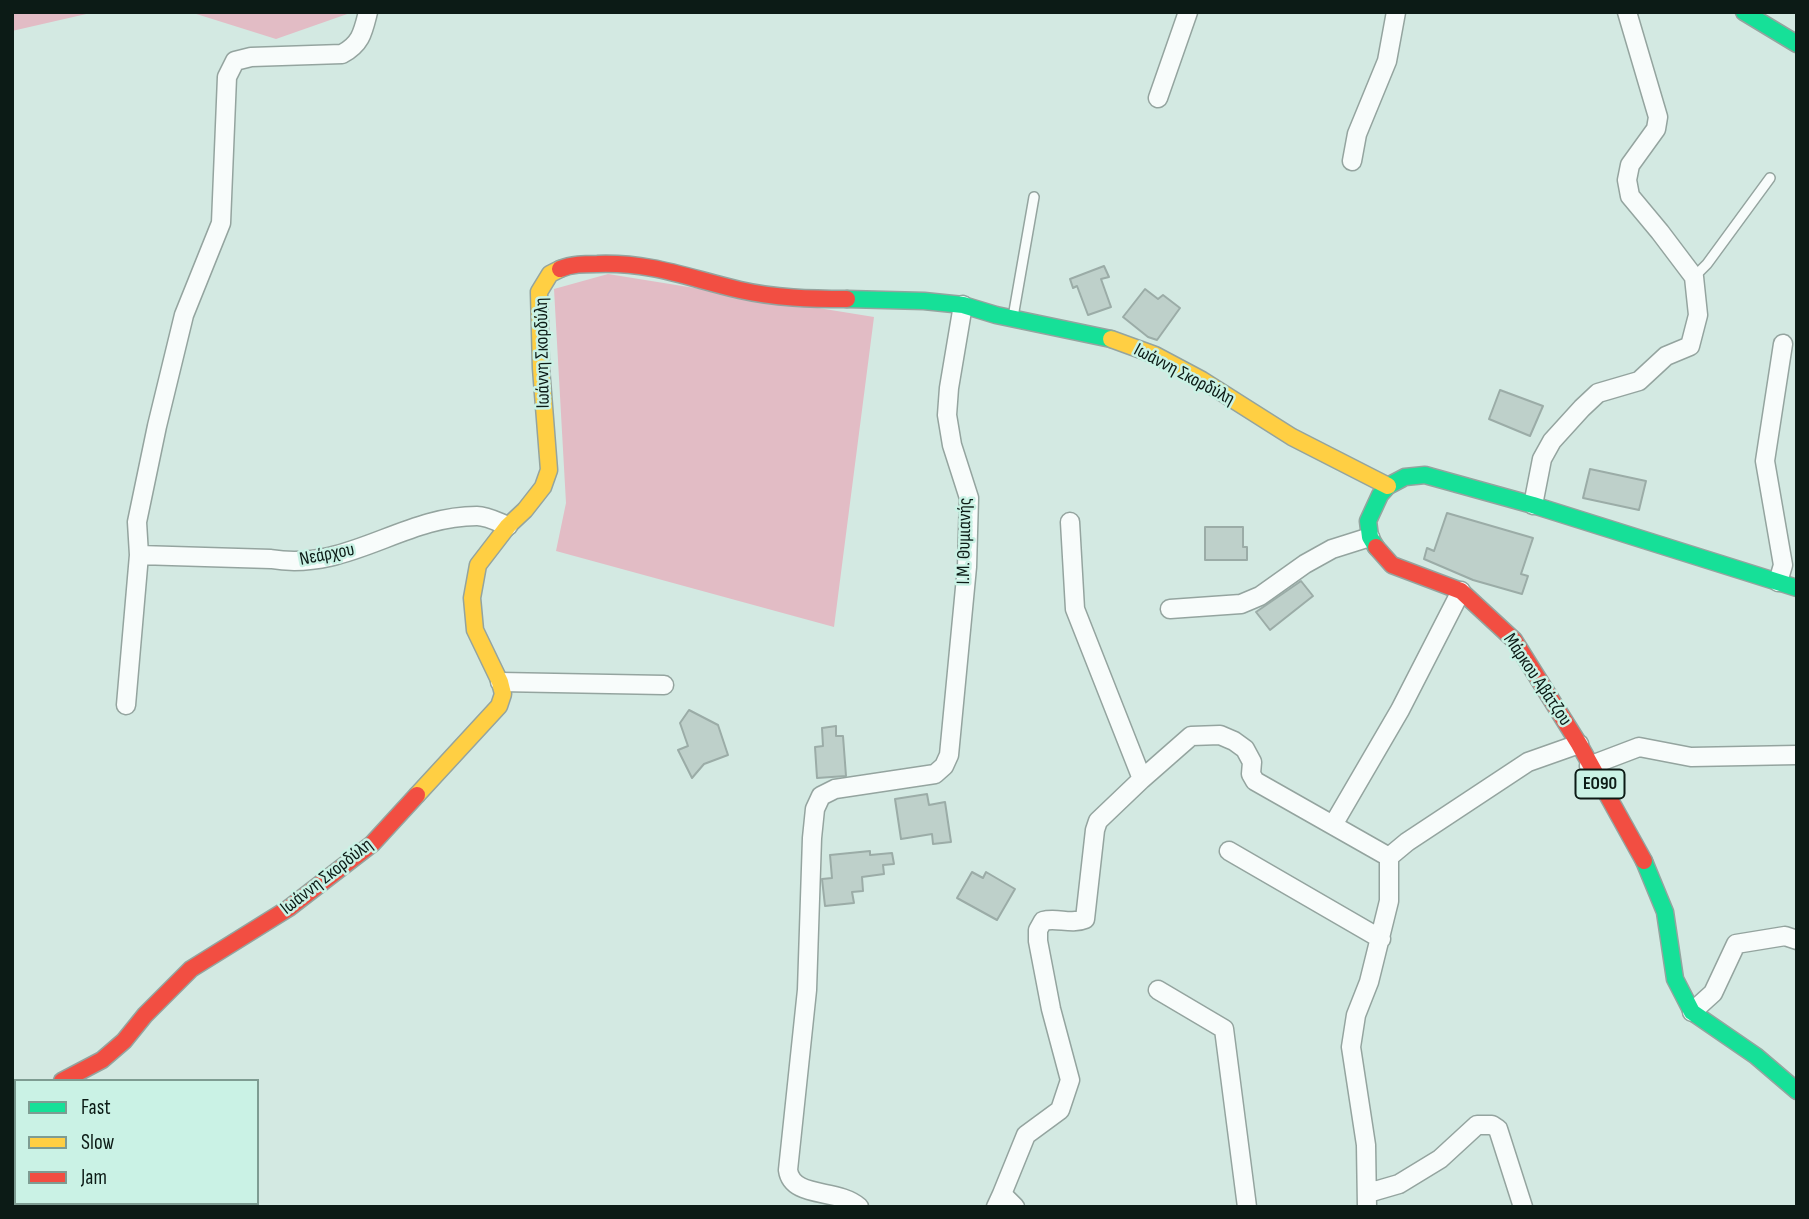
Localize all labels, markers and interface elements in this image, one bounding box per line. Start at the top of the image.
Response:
street label: Ιωάννη Σκορδύλη [531,297,555,409]
street label: Ιωάννη Σκορδύλη [1130,339,1238,411]
street label: Ι.Μ. Θυμιανής [953,497,977,585]
street label: Νεάρχου [298,539,356,571]
street label: Μάρκου Αβάτζου [1498,630,1576,730]
road number: ΕΟ90 [1576,770,1624,798]
street label: Ιωάννη Σκορδύλη [276,834,378,920]
legend [14,1079,259,1205]
text: Fast [81,1095,111,1120]
text: Slow [81,1130,114,1155]
text: Jam [81,1165,107,1190]

